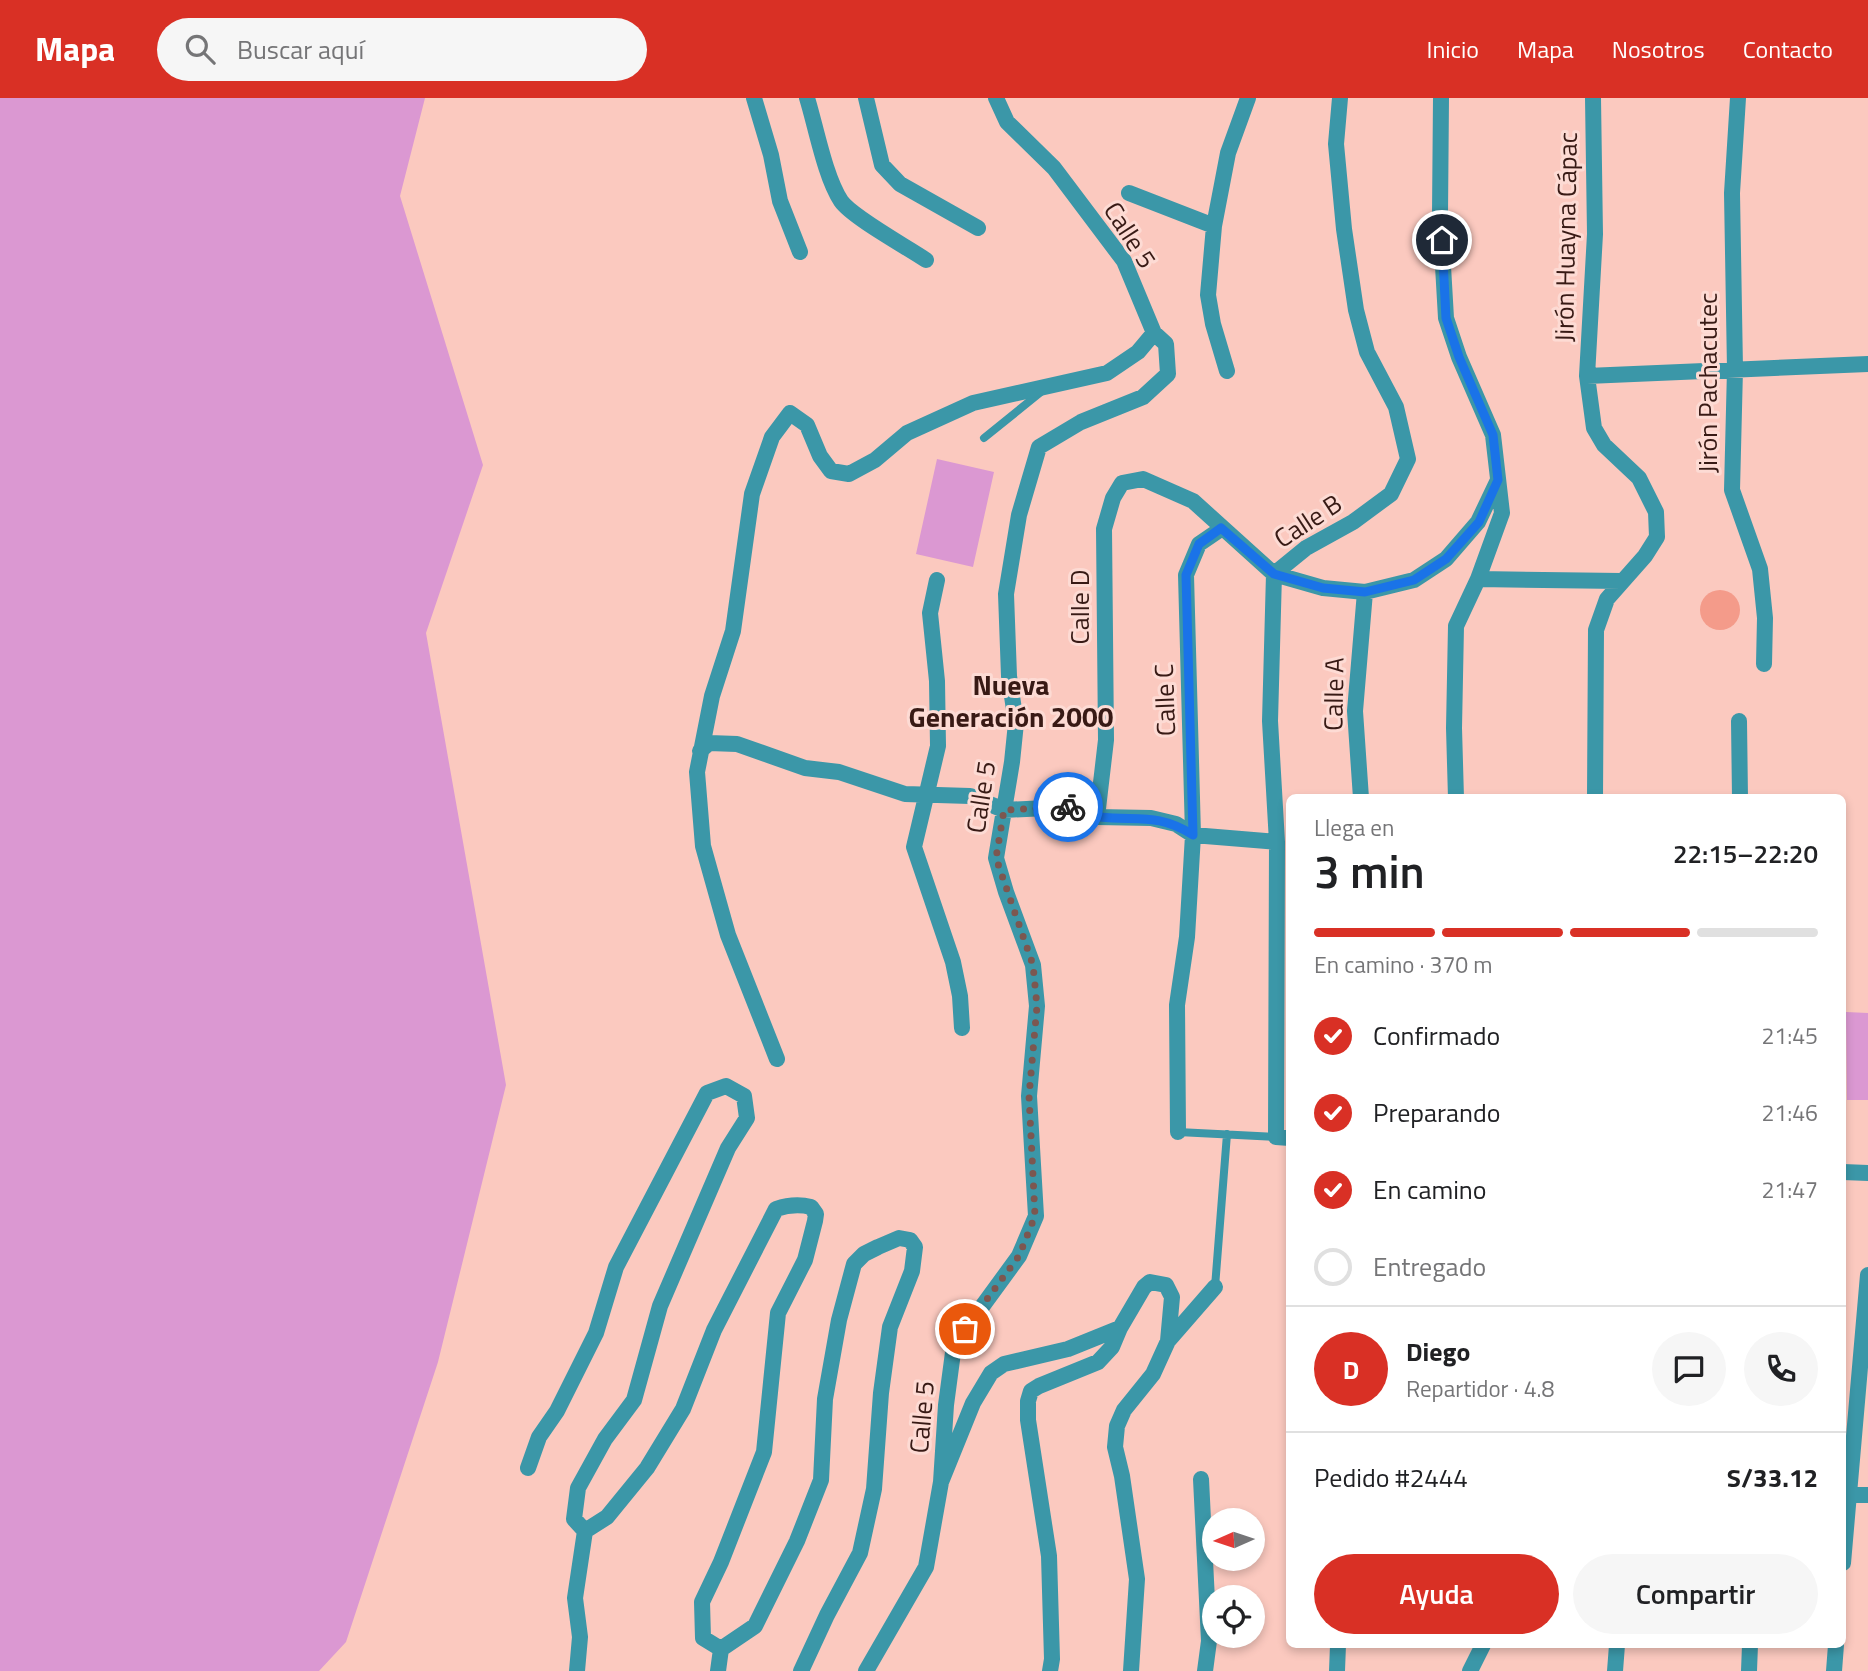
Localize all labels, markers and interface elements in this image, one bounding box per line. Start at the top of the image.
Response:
search box [157,18,647,81]
text: Mapa [35,24,115,74]
icon: search [181,30,219,68]
text: Buscar aquí [237,30,364,69]
text: Inicio [1427,31,1479,67]
text: Mapa [1517,31,1574,67]
text: Nosotros [1612,31,1705,67]
text: Contacto [1743,31,1833,67]
street label: Jirón Huayna Cápac [1544,132,1587,342]
street label: Calle 5 [1094,194,1167,276]
pin [1412,210,1472,270]
icon: home [1423,221,1461,259]
street label: Jirón Pachacutec [1688,293,1727,473]
street label: Calle B [1266,484,1349,557]
street label: Calle D [1060,570,1099,644]
street label: Calle A [1313,657,1354,731]
district label: Nueva Generación 2000 [909,663,1114,738]
street label: Calle C [1144,663,1185,737]
street label: Calle 5 [956,758,1005,836]
courier [1033,772,1103,842]
icon: bike [1049,788,1087,826]
text: Llega en [1314,810,1394,845]
text: 22:15–22:20 [1673,834,1818,873]
text: 3 min [1314,836,1425,906]
text: En camino · 370 m [1314,947,1492,982]
text: Confirmado [1373,1016,1500,1055]
icon: check [1314,1017,1352,1055]
text: 21:45 [1761,1018,1818,1053]
text: Preparando [1373,1093,1500,1132]
icon: check [1314,1094,1352,1132]
text: 21:46 [1761,1095,1818,1130]
text: En camino [1373,1170,1487,1209]
icon: check [1314,1171,1352,1209]
text: 21:47 [1761,1172,1818,1207]
text: Entregado [1373,1247,1486,1286]
pin [935,1299,995,1359]
icon: bag [946,1310,984,1348]
text: Diego [1406,1332,1470,1371]
button: chat [1652,1332,1726,1406]
button: phone [1744,1332,1818,1406]
text: D [1343,1350,1359,1389]
text: Repartidor · 4.8 [1406,1371,1554,1406]
street label: Calle 5 [899,1379,944,1455]
text: Pedido #2444 [1314,1458,1468,1497]
text: S/33.12 [1727,1458,1818,1497]
north arrow [1202,1508,1265,1572]
map controls [1202,1508,1265,1648]
button: Ayuda [1314,1554,1559,1634]
button: Compartir [1573,1554,1818,1634]
button: locate [1202,1585,1265,1648]

